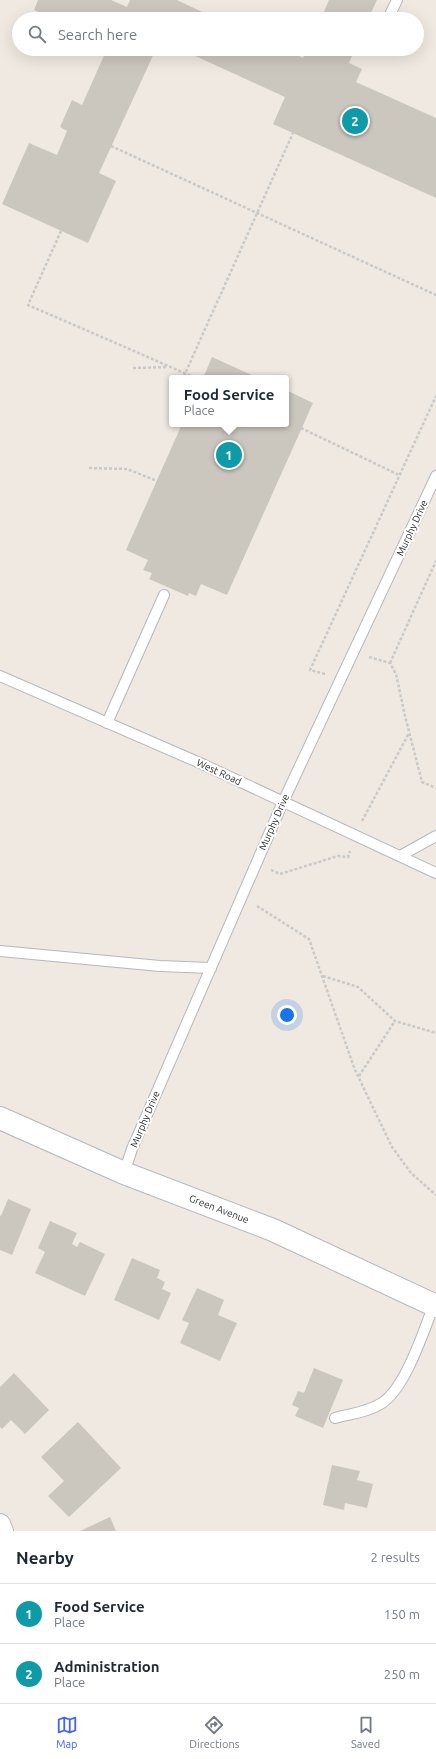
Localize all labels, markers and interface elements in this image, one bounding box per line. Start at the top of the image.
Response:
search box [12,12,424,56]
icon: search [26,23,48,45]
text: Search here [58,26,137,43]
pin: 2 [342,106,368,136]
popup [169,375,289,427]
text: Food Service [184,386,274,403]
text: Place [184,403,215,417]
pin: 1 [216,440,242,470]
street label: Murphy Drive [394,498,430,558]
street label: West Road [195,757,243,787]
street label: Murphy Drive [257,792,291,852]
your location [277,1005,297,1025]
street label: Murphy Drive [128,1089,162,1149]
street label: Green Avenue [188,1193,250,1225]
text: Nearby [16,1548,74,1567]
text: 2 results [370,1550,420,1564]
text: Food Service [54,1598,145,1615]
text: 1 [25,1607,33,1621]
text: 150 m [384,1607,420,1621]
text: Place [54,1615,85,1629]
text: Administration [54,1658,160,1675]
text: 2 [25,1667,33,1681]
text: 250 m [384,1667,420,1681]
text: Place [54,1675,85,1689]
tab: Map [56,1714,78,1750]
tab: Directions [189,1714,239,1750]
tab: Saved [351,1714,380,1750]

